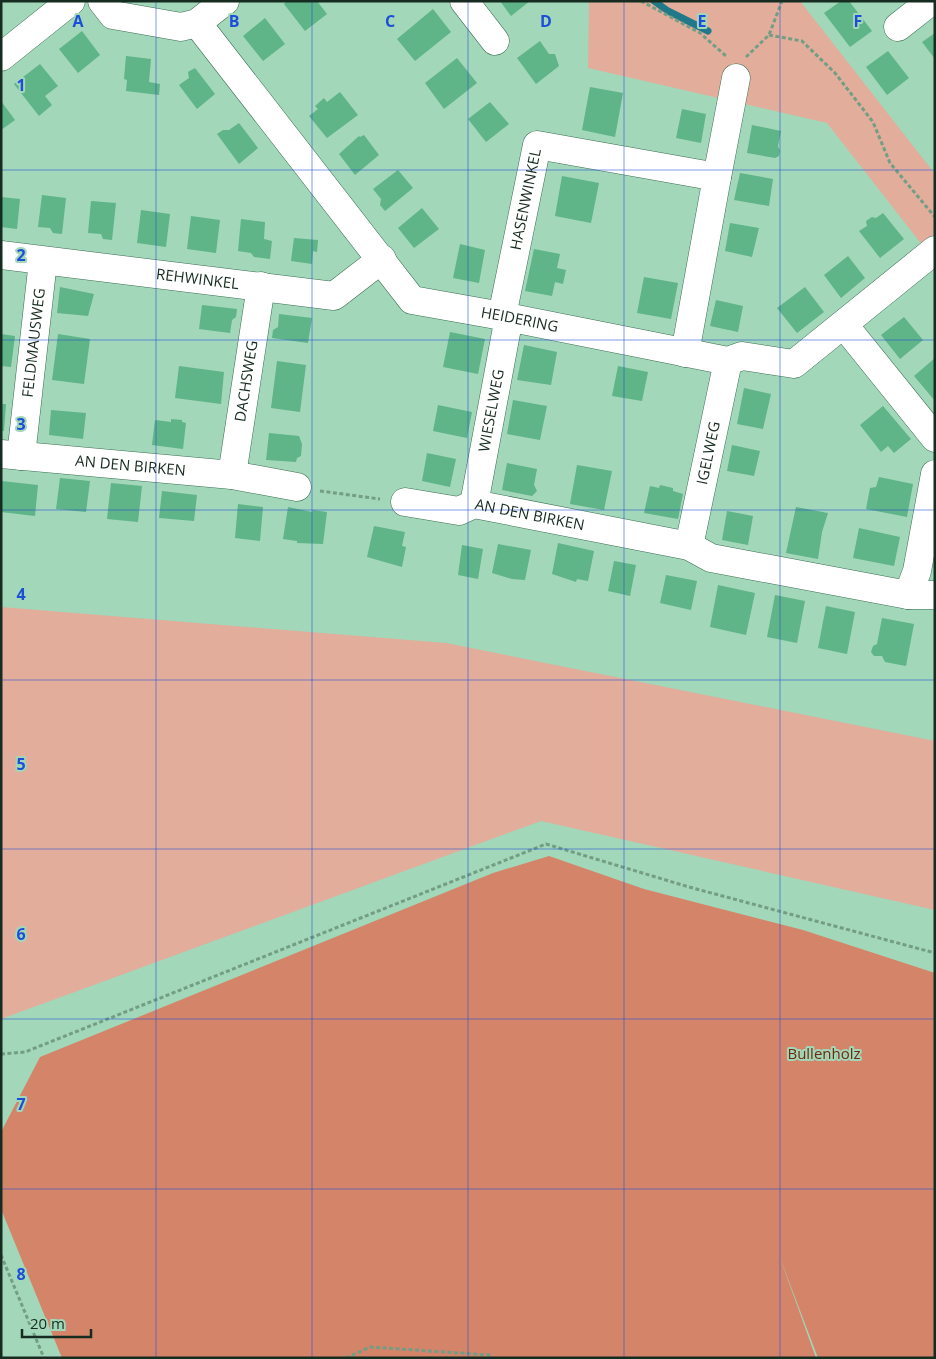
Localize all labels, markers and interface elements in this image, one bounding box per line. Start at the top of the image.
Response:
text: A [72,10,84,32]
text: B [229,10,239,32]
text: C [385,10,395,32]
text: D [540,10,552,32]
text: E [698,10,707,32]
text: F [854,10,862,32]
text: 1 [16,74,26,96]
street label: HASENWINKEL [505,147,545,252]
text: 2 [16,244,26,266]
street label: REHWINKEL [155,263,240,293]
street label: FELDMAUSWEG [17,287,49,398]
street label: HEIDERING [479,301,560,336]
street label: DACHSWEG [229,339,262,423]
street label: WIESELWEG [473,367,508,454]
text: 3 [16,413,26,435]
street label: IGELWEG [691,419,724,486]
street label: AN DEN BIRKEN [74,450,187,480]
street label: AN DEN BIRKEN [473,493,586,534]
text: 4 [16,583,26,605]
text: 5 [16,753,26,775]
text: 6 [16,923,26,945]
park label: Bullenholz [787,1043,861,1063]
text: 7 [16,1093,26,1115]
text: 8 [16,1263,26,1285]
scale bar [22,1306,91,1338]
text: 20 m [30,1313,65,1333]

